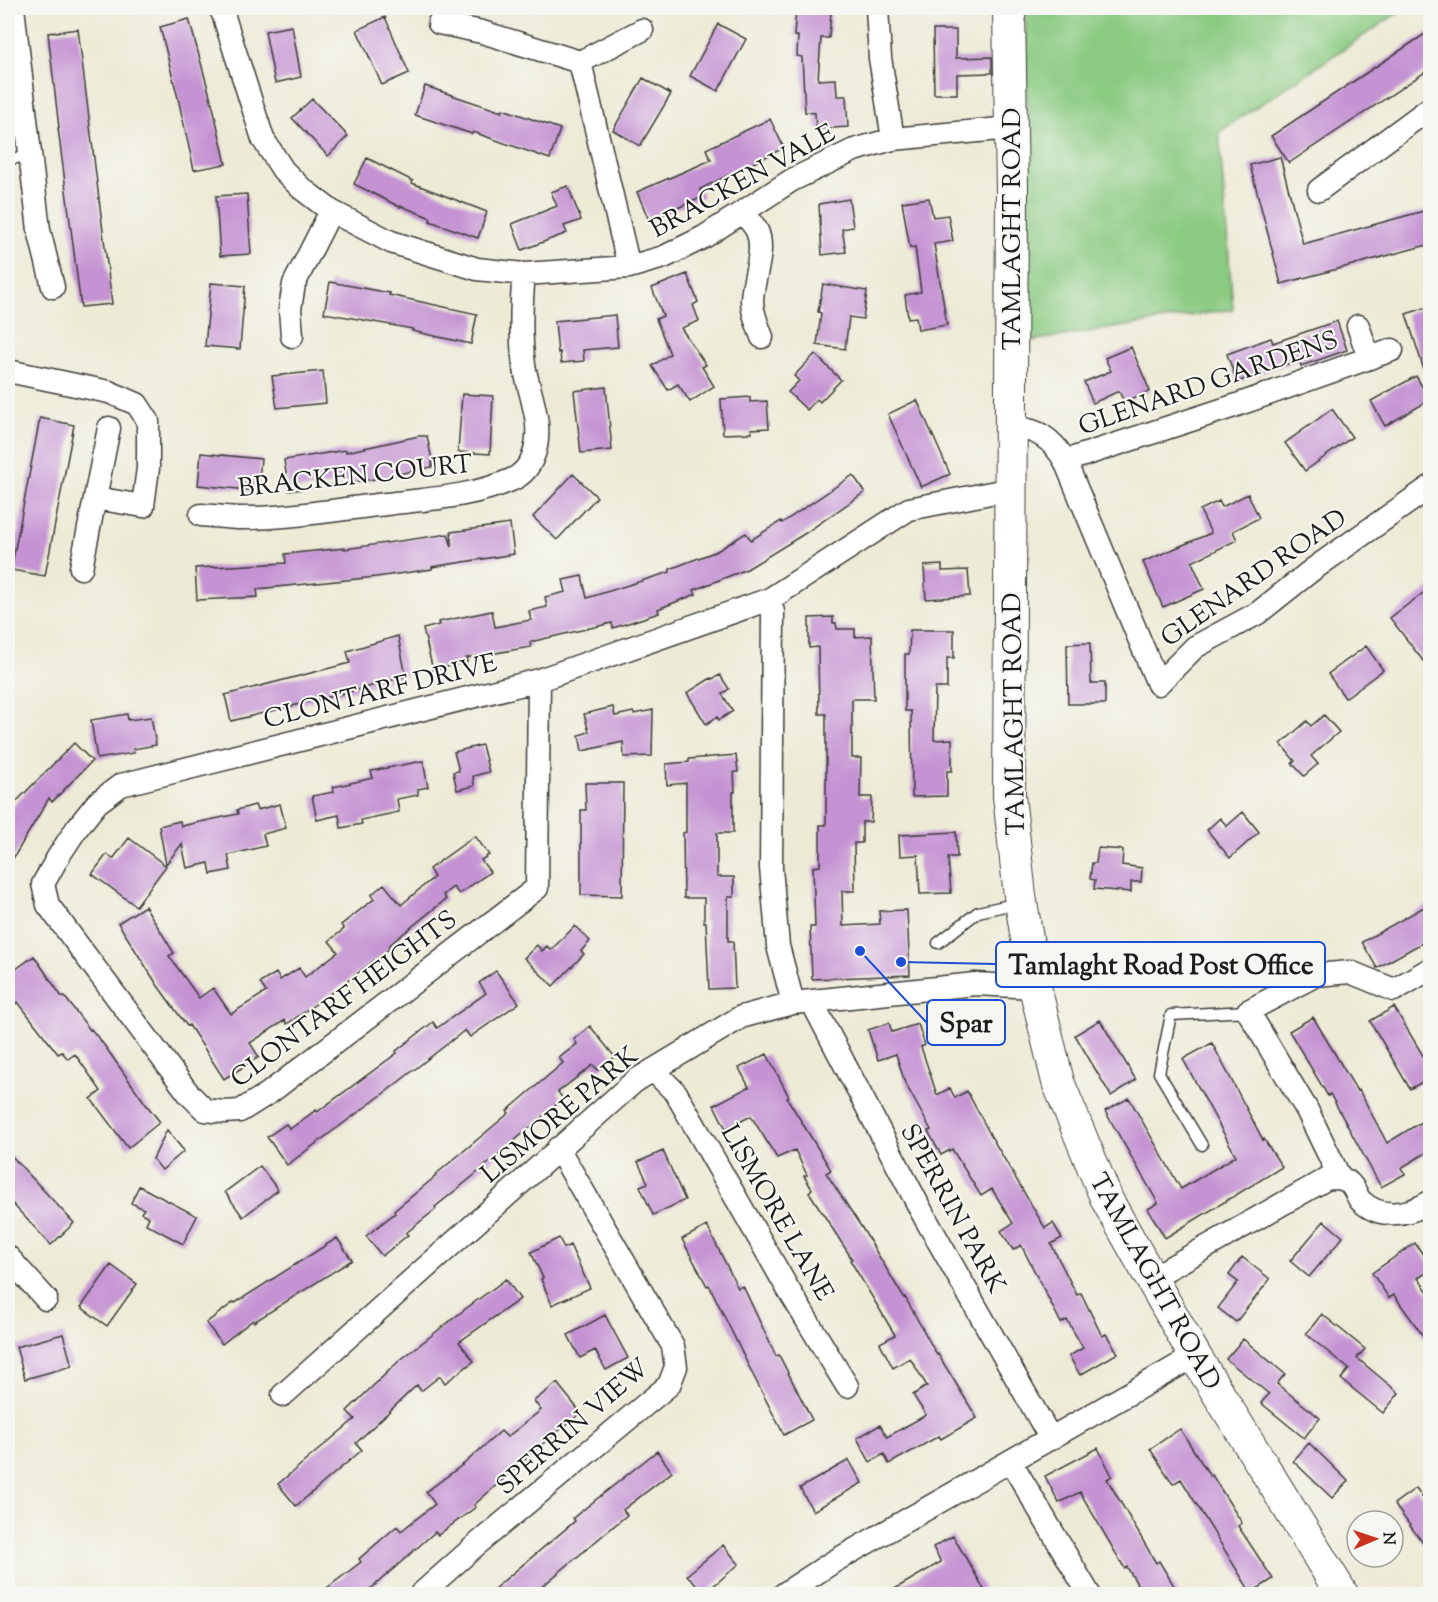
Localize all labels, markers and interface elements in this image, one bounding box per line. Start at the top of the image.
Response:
street label: TAMLAGHT ROAD [995,108,1032,350]
street label: BRACKEN VALE [644,116,843,248]
street label: GLENARD GARDENS [1074,323,1344,446]
street label: BRACKEN COURT [236,447,474,508]
street label: GLENARD ROAD [1154,501,1355,657]
street label: TAMLAGHT ROAD [995,592,1036,836]
street label: CLONTARF DRIVE [260,645,501,739]
street label: CLONTARF HEIGHTS [223,902,466,1098]
callout: Tamlaght Road Post Office [996,942,1325,987]
text: Tamlaght Road Post Office [1008,948,1314,987]
callout: Spar [927,1000,1005,1045]
text: Spar [939,1006,994,1045]
street label: LISMORE PARK [474,1039,648,1193]
street label: LISMORE LANE [710,1118,842,1309]
street label: SPERRIN PARK [890,1118,1014,1301]
street label: TAMLAGHT ROAD [1079,1167,1229,1397]
street label: SPERRIN VIEW [489,1351,658,1505]
north arrow [1345,1509,1405,1569]
text: N [1376,1532,1399,1546]

